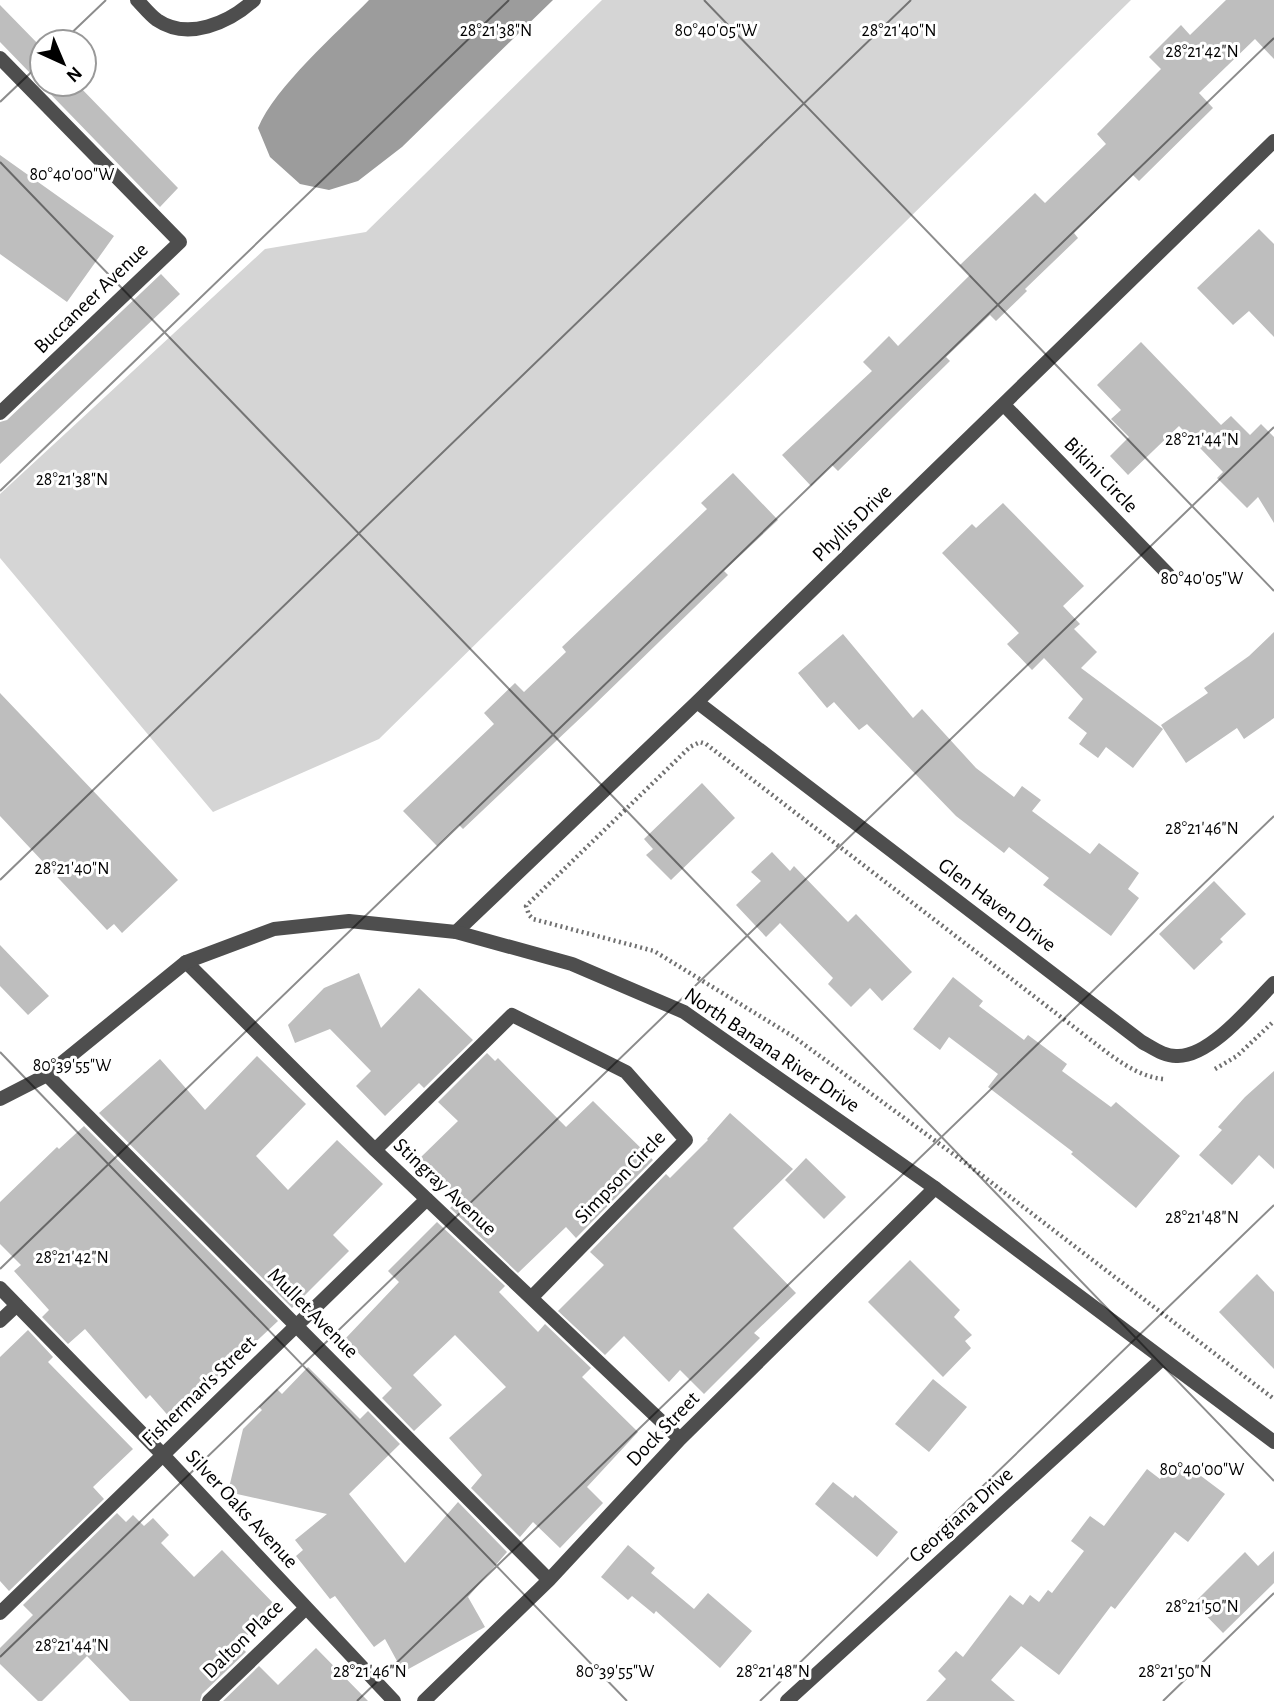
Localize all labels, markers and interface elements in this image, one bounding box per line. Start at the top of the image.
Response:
text: 28°21'38"N [460,22,532,40]
text: 80°40'05"W [675,22,757,40]
text: 28°21'40"N [862,22,936,40]
north arrow [28,28,98,98]
text: 28°21'42"N [1165,43,1239,61]
text: N [62,63,85,86]
text: 80°40'00"W [30,166,114,184]
street label: Buccaneer Avenue [30,239,152,357]
text: 28°21'44"N [1165,431,1239,449]
street label: Bikini Circle [1060,433,1142,517]
text: 28°21'38"N [36,471,108,489]
street label: Phyllis Drive [808,480,896,566]
text: 80°40'05"W [1161,570,1243,588]
text: 28°21'46"N [1165,820,1239,838]
street label: Glen Haven Drive [934,854,1060,956]
text: 28°21'40"N [35,860,109,878]
street label: North Banana River Drive [681,984,863,1116]
text: 80°39'55"W [33,1057,111,1075]
street label: Simpson Circle [571,1126,669,1228]
street label: Stingray Avenue [389,1134,501,1240]
text: 28°21'48"N [1165,1209,1239,1227]
text: 28°21'42"N [35,1249,109,1267]
street label: Mullet Avenue [264,1264,362,1362]
street label: Fisherman's Street [138,1331,260,1450]
street label: Dock Street [623,1388,704,1470]
street label: Silver Oaks Avenue [182,1446,302,1572]
text: 80°40'00"W [1160,1461,1244,1479]
street label: Georgiana Drive [905,1463,1017,1567]
street label: Dalton Place [199,1596,287,1682]
text: 28°21'50"N [1165,1598,1239,1616]
text: 28°21'44"N [35,1637,109,1655]
text: 28°21'46"N [333,1663,407,1681]
text: 80°39'55"W [576,1663,654,1681]
text: 28°21'48"N [736,1663,810,1681]
text: 28°21'50"N [1138,1663,1212,1681]

